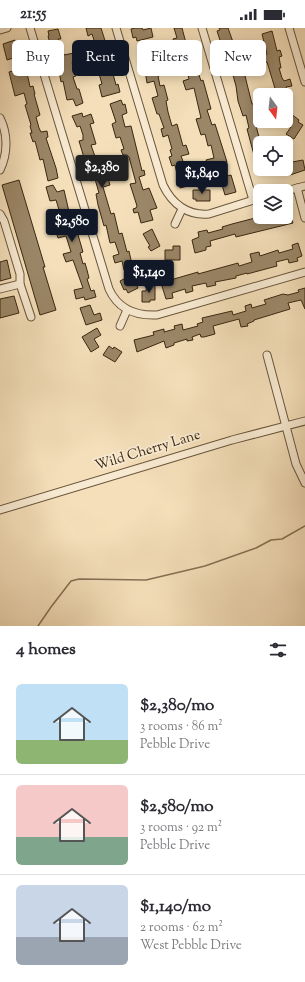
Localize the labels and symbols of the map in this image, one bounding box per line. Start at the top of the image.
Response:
north arrow [253,88,293,128]
pin: $2,380 [69,155,135,189]
pin: $1,840 [169,161,235,195]
pin: $2,580 [39,209,105,243]
pin: $1,140 [116,260,182,294]
street label: Wild Cherry Lane [93,425,203,477]

